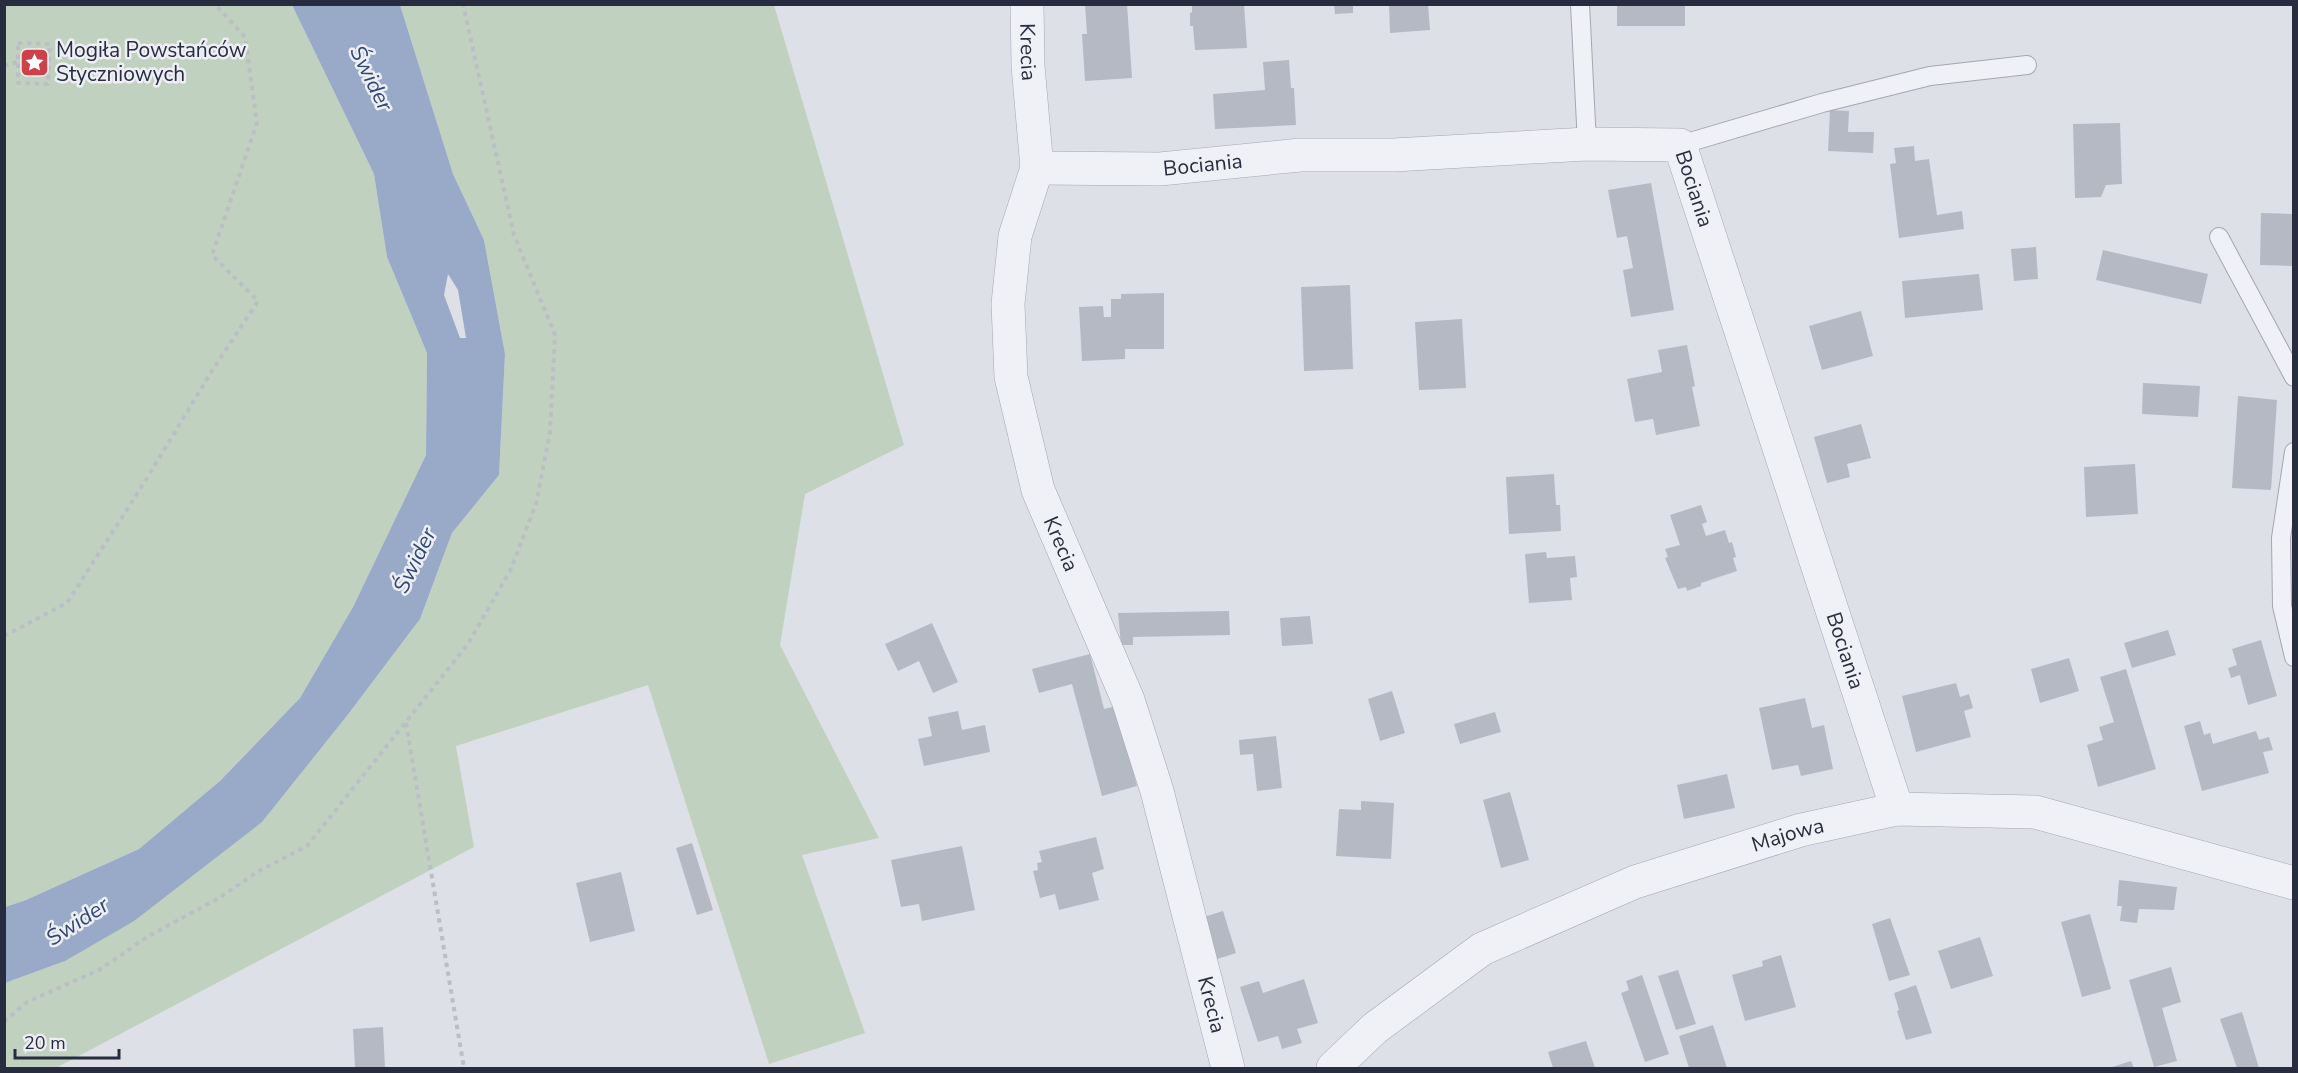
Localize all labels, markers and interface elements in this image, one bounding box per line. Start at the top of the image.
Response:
street label: Krecia [1013,23,1043,82]
place label: Mogiła Powstańców Styczniowych [56,36,247,88]
water label: Świder [342,41,400,117]
place icon: Mogiła Powstańców Styczniowych [19,46,51,78]
street label: Bociania [1162,147,1244,183]
street label: Bociania [1669,147,1720,231]
street label: Krecia [1037,512,1085,576]
water label: Świder [386,522,444,598]
street label: Bociania [1820,608,1871,693]
street label: Majowa [1748,811,1827,859]
water label: Świder [40,890,116,953]
street label: Krecia [1191,973,1232,1036]
scale bar [15,1022,118,1060]
text: 20 m [24,1031,66,1055]

